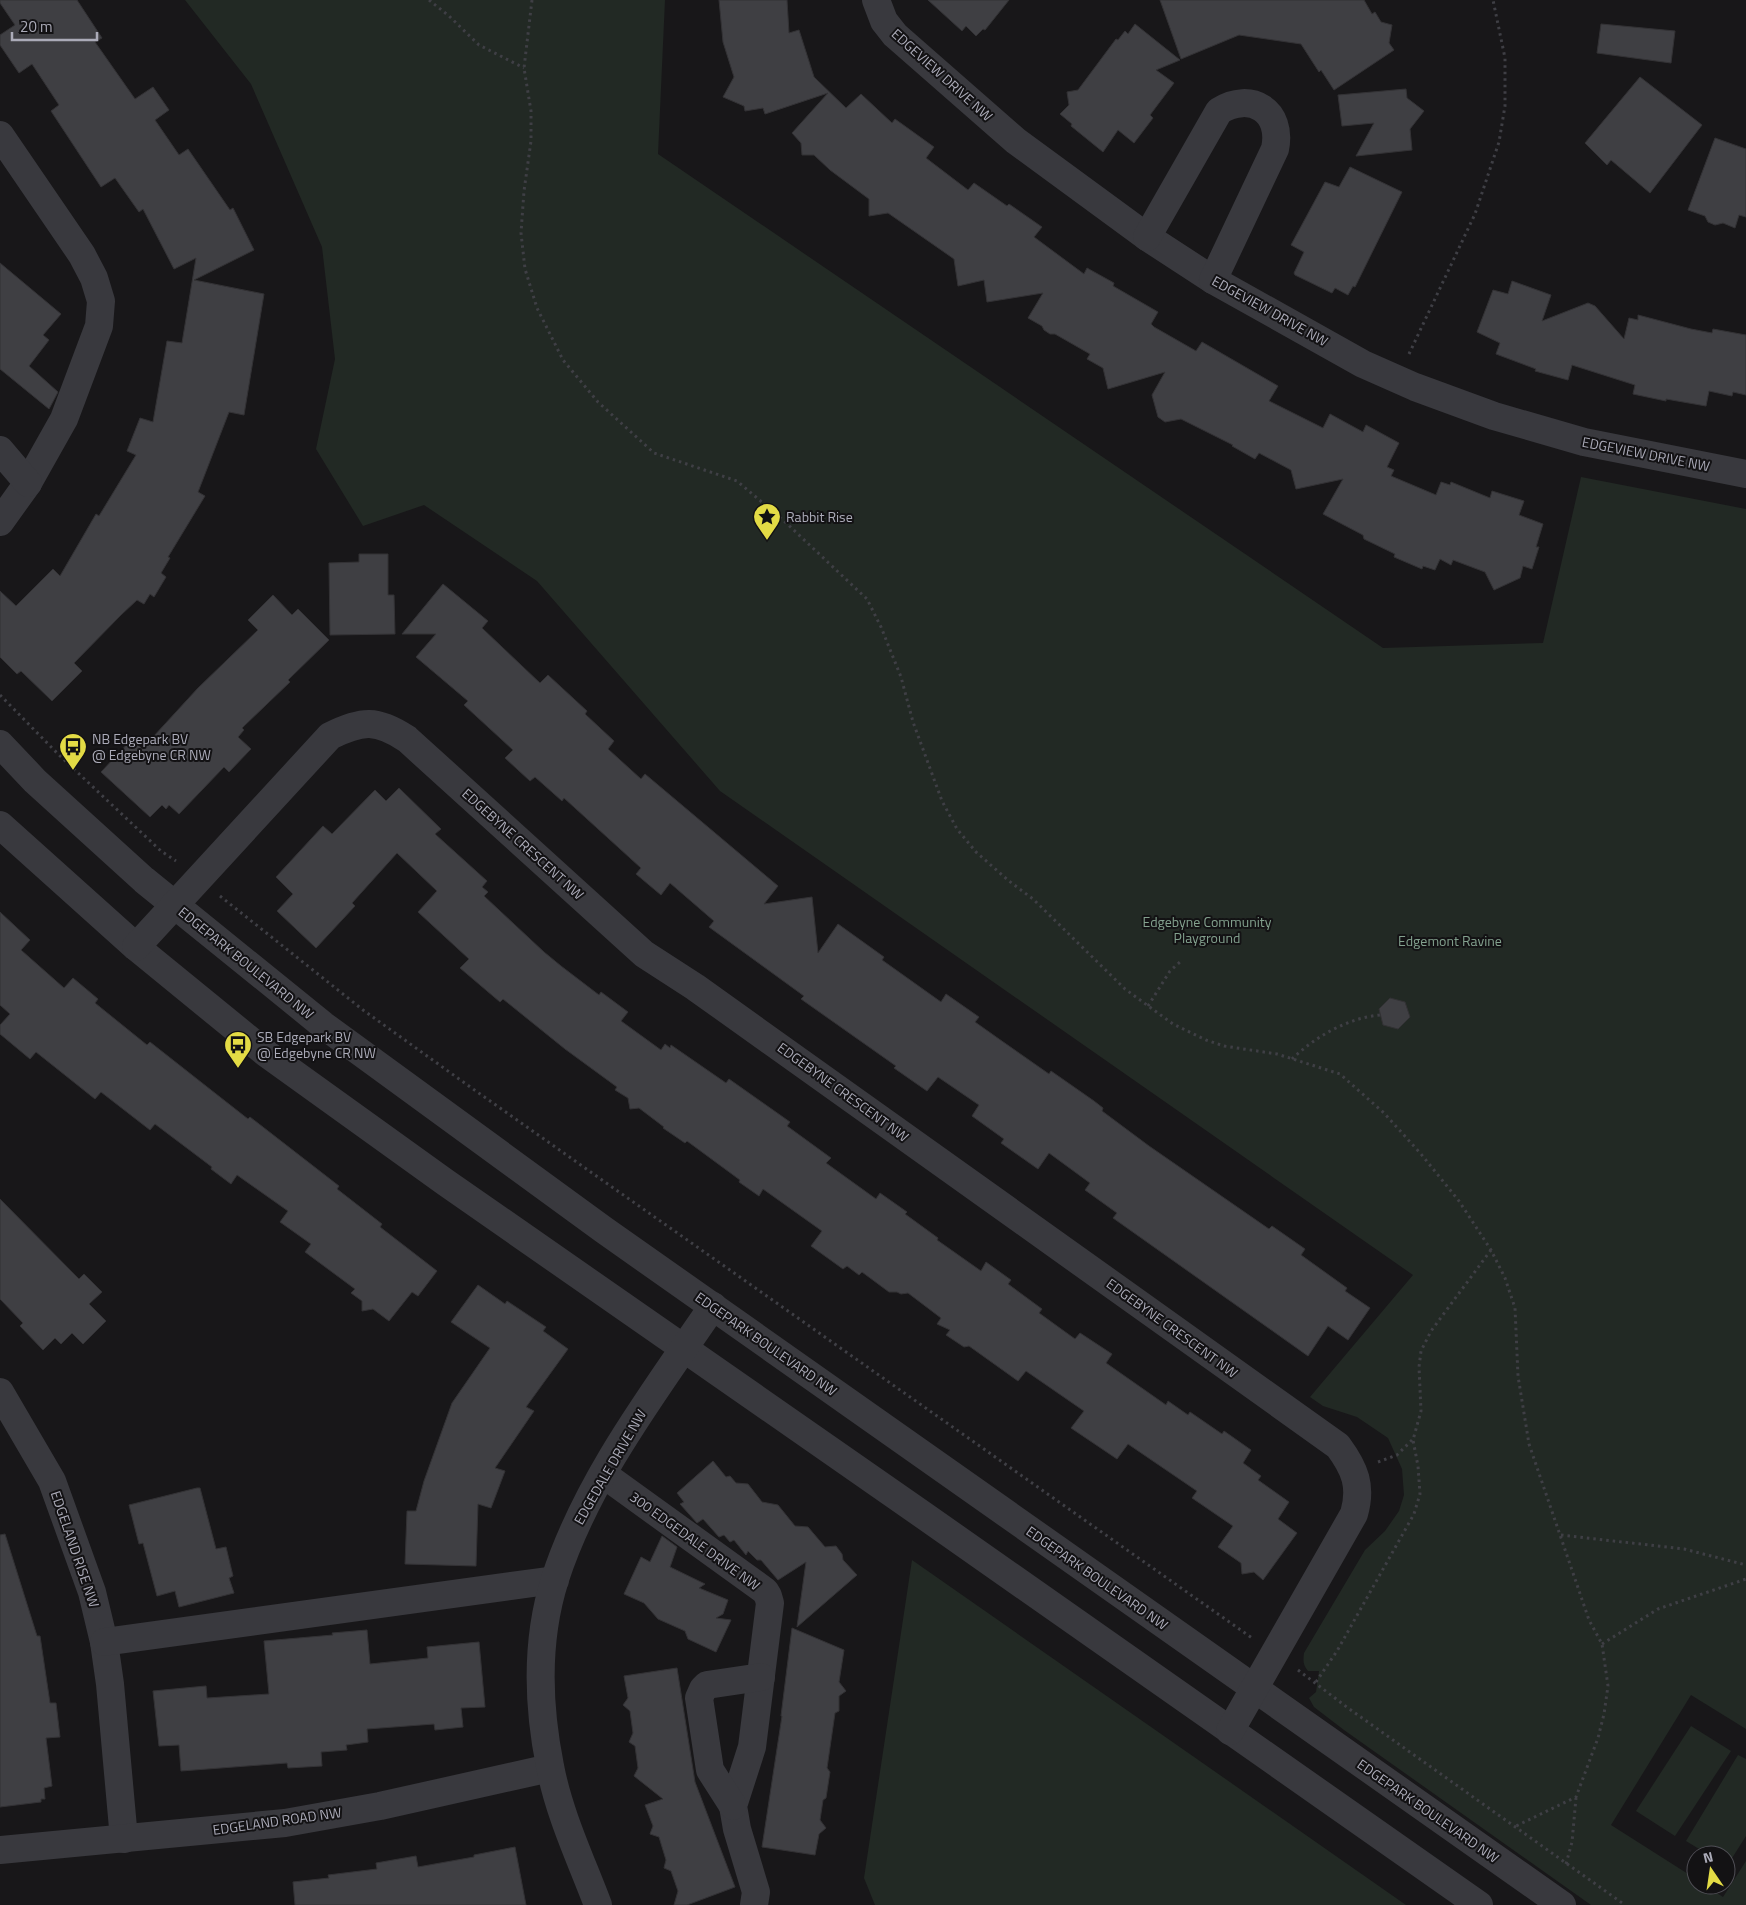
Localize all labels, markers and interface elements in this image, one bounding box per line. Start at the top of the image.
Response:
scale bar [12,10,98,42]
text: 20 m [20,15,53,38]
street label: EDGEVIEW DRIVE NW [887,23,998,126]
street label: EDGEVIEW DRIVE NW [1208,270,1332,351]
street label: EDGEVIEW DRIVE NW [1580,431,1712,476]
place icon: Rabbit Rise [752,502,782,541]
place label: Rabbit Rise [786,506,853,527]
place label: NB Edgepark BV @ Edgebyne CR NW [92,728,211,765]
bus stop icon: NB Edgepark BV @ Edgebyne CR NW [58,732,88,771]
street label: EDGEBYNE CRESCENT NW [458,783,589,904]
street label: EDGEPARK BOULEVARD NW [174,901,319,1024]
park label: Edgebyne Community Playground [1143,911,1272,948]
park label: Edgemont Ravine [1398,930,1502,951]
place label: SB Edgepark BV @ Edgebyne CR NW [257,1026,376,1063]
bus stop icon: SB Edgepark BV @ Edgebyne CR NW [223,1030,253,1069]
street label: EDGEBYNE CRESCENT NW [773,1037,913,1146]
street label: EDGEBYNE CRESCENT NW [1102,1273,1242,1382]
street label: EDGEPARK BOULEVARD NW [691,1287,842,1401]
street label: EDGEDALE DRIVE NW [568,1405,651,1528]
street label: 300 EDGEDALE DRIVE NW [626,1486,765,1595]
street label: EDGELAND RISE NW [46,1488,105,1610]
street label: EDGEPARK BOULEVARD NW [1022,1521,1173,1635]
street label: EDGEPARK BOULEVARD NW [1353,1754,1504,1868]
street label: EDGELAND ROAD NW [211,1801,343,1840]
north arrow [1686,1845,1736,1895]
text: N [1701,1846,1715,1868]

